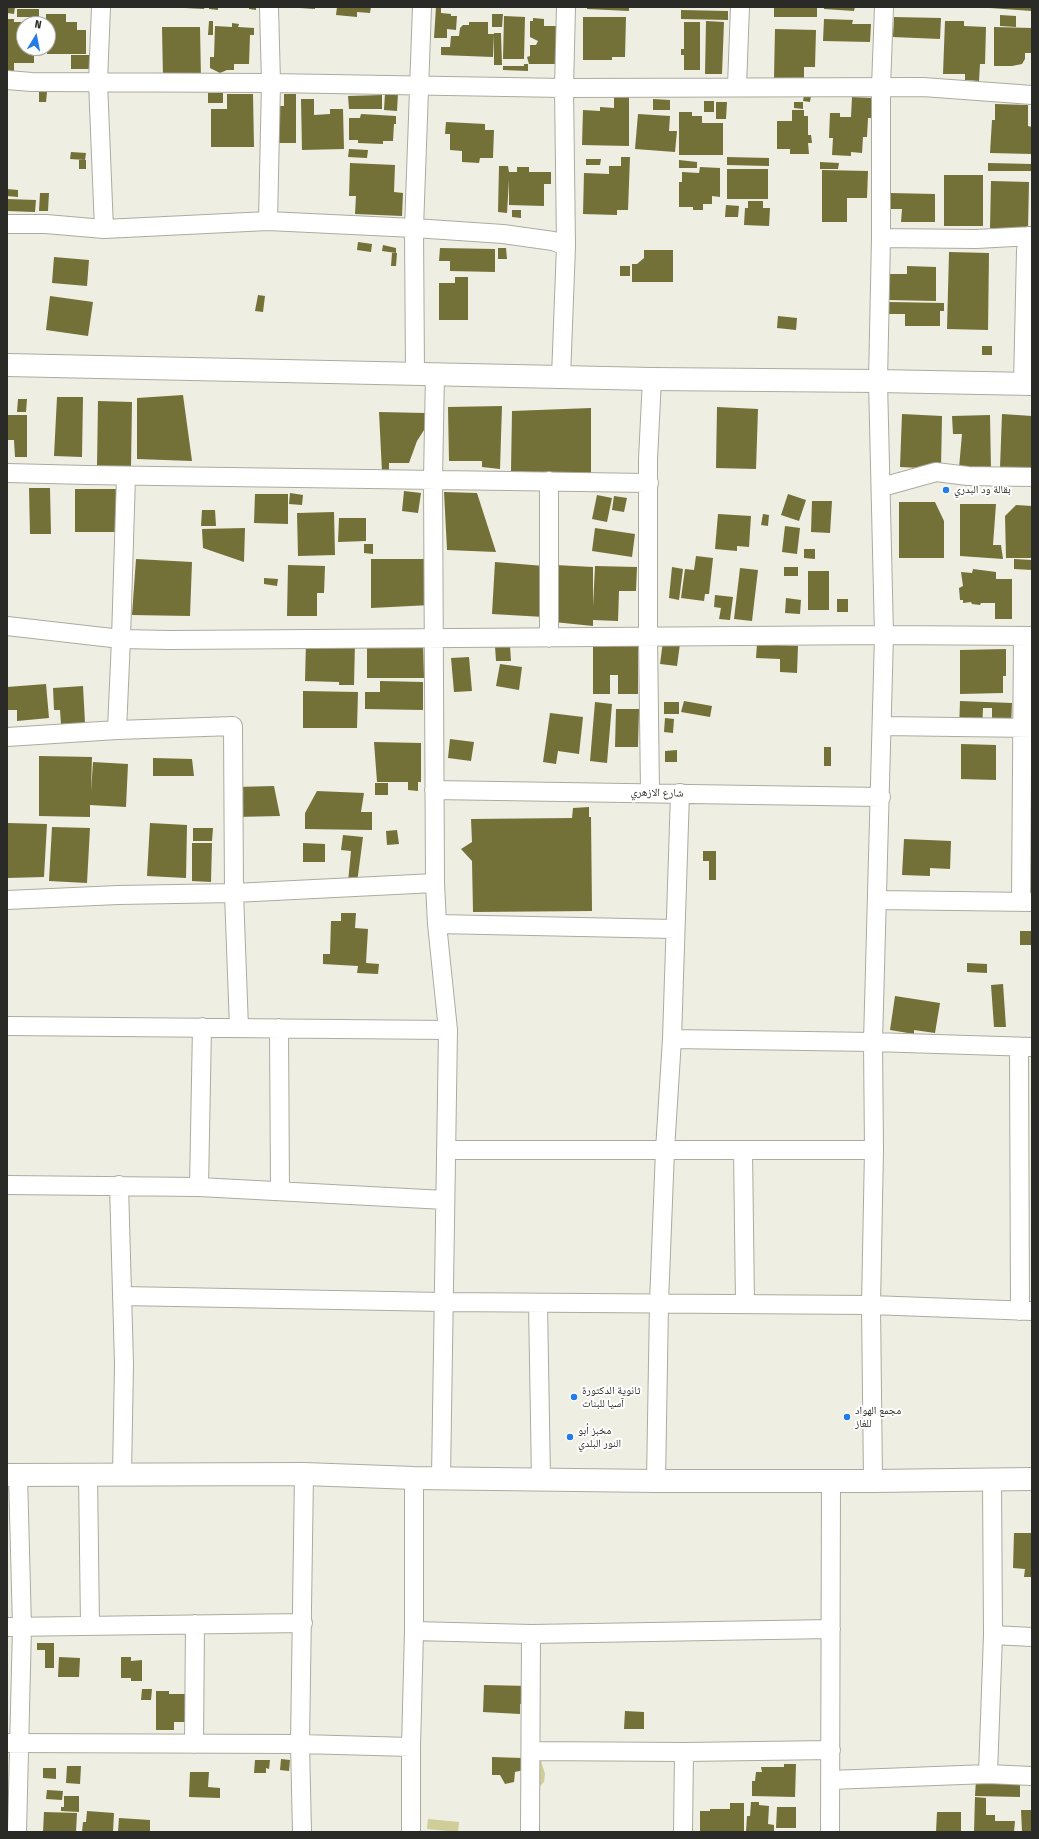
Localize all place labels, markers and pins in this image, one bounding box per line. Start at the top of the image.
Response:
place label: بقالة ود البدري [954,483,1011,497]
marker: بقالة ود البدري [941,485,951,495]
place label: ثانوية الدكتورة آسيا للبنات [582,1384,641,1410]
marker: ثانوية الدكتورة آسيا للبنات [569,1392,579,1402]
place label: مجمع الهواد للغاز [855,1404,901,1430]
marker: مجمع الهواد للغاز [842,1412,852,1422]
place label: مخبز أبو النور البلدي [578,1424,621,1450]
marker: مخبز أبو النور البلدي [565,1432,575,1442]

